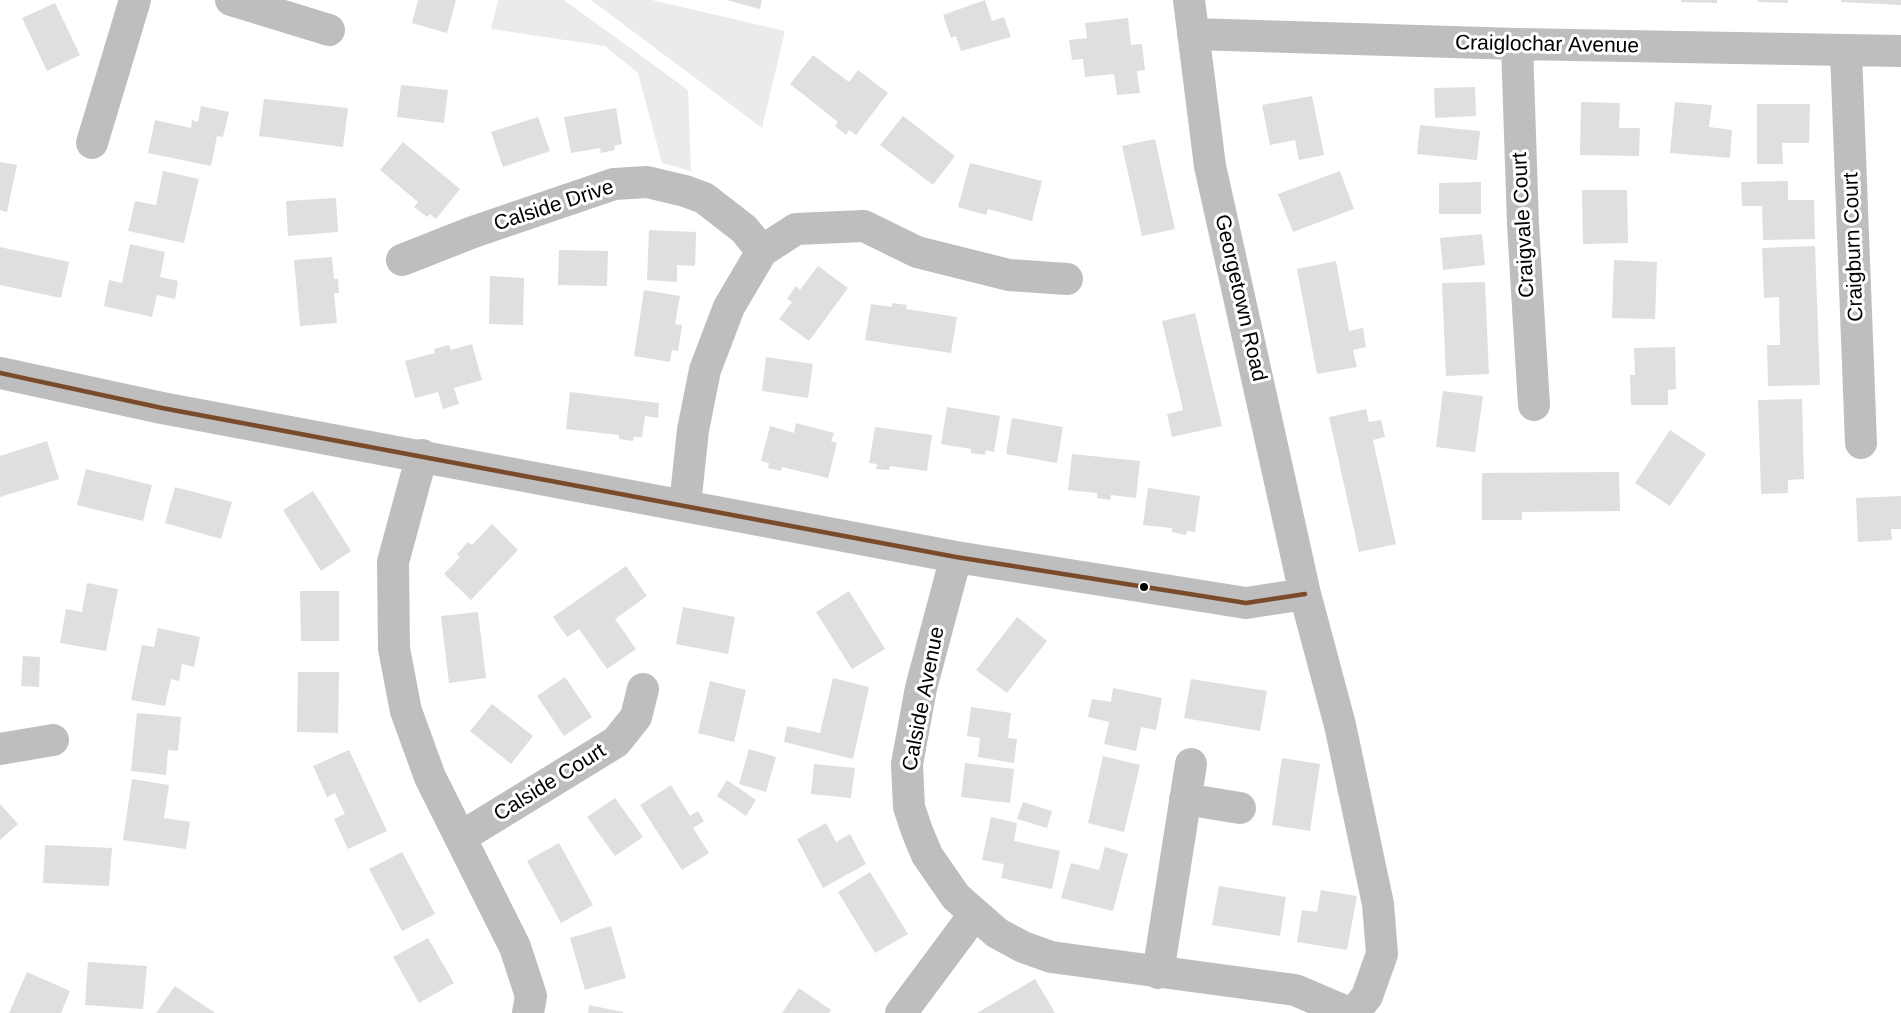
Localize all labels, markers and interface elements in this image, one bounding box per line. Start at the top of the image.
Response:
street label: Craiglochar Avenue [1455,31,1639,59]
street label: Craigvale Court [1508,151,1540,299]
street label: Craigburn Court [1839,172,1869,322]
street label: Calside Drive [491,175,617,237]
street label: Georgetown Road [1209,212,1271,384]
unlabelled marker [1138,581,1150,593]
street label: Calside Avenue [898,625,950,773]
street label: Calside Court [489,739,611,827]

